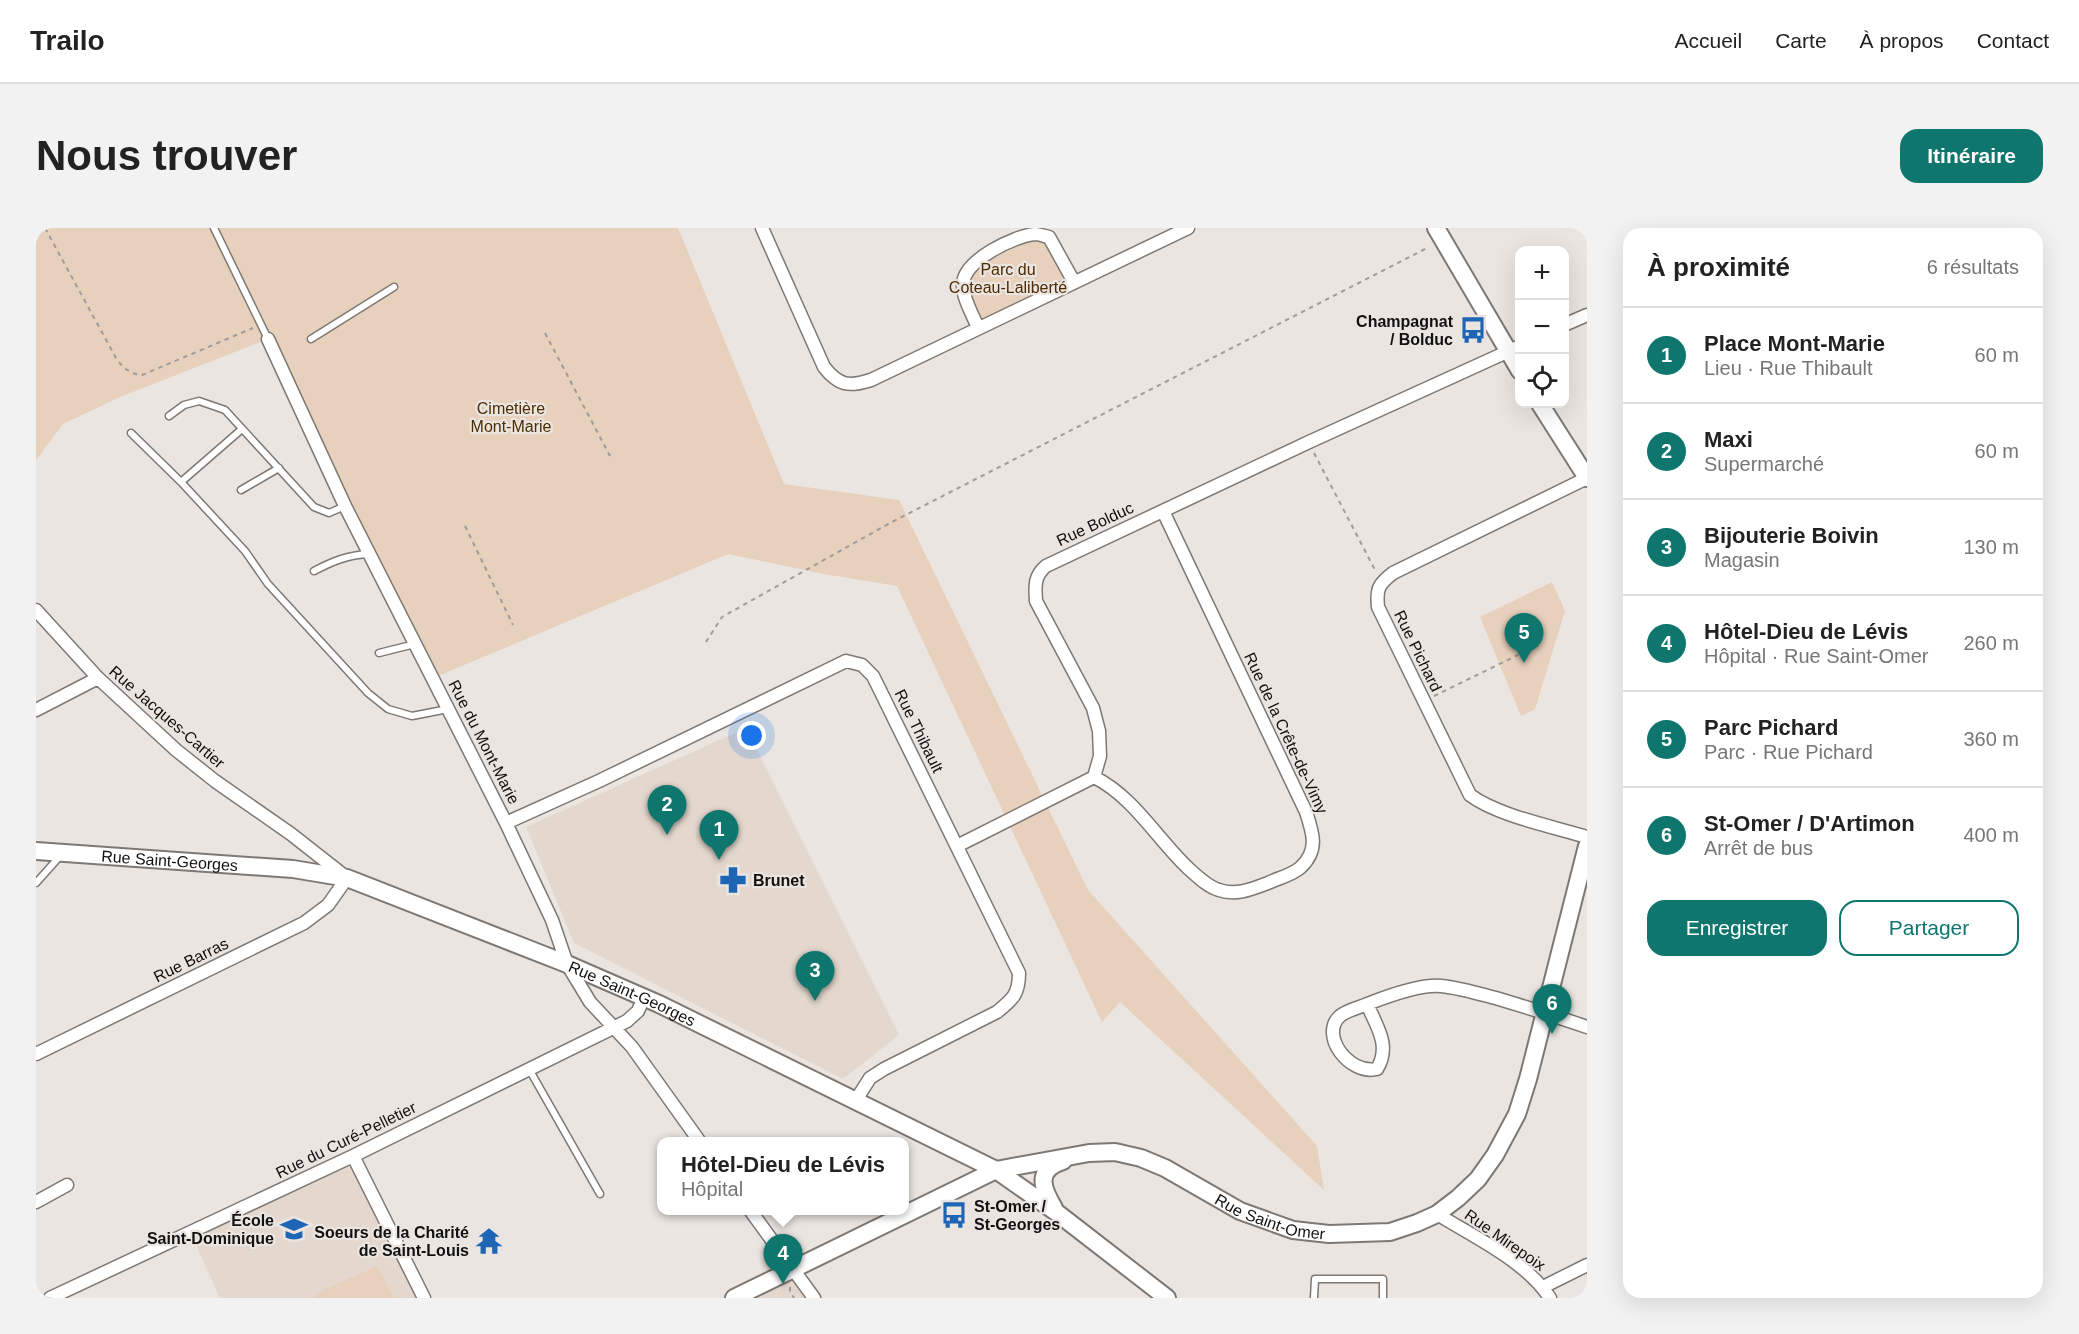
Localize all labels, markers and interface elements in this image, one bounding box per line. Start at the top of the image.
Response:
text: Trailo [30,25,105,56]
text: Accueil [1675,29,1742,52]
text: Carte [1775,29,1827,52]
text: À propos [1860,29,1944,52]
text: Contact [1977,29,2049,52]
button: Itinéraire [1900,129,2043,183]
text: Nous trouver [36,132,297,179]
map controls [1515,246,1569,408]
button: + [1515,246,1569,300]
text: À proximité [1647,252,1790,282]
text: 6 résultats [1927,256,2019,278]
park label: Parc du Coteau-Laliberté [949,261,1067,296]
button: − [1515,300,1569,354]
place label: Champagnat / Bolduc [1356,313,1454,348]
bus stop icon: Champagnat / Bolduc [1458,315,1488,345]
text: Place Mont-Marie [1704,331,1885,356]
text: 1 [1661,344,1672,366]
text: 60 m [1975,344,2019,366]
button: locate [1515,354,1569,408]
text: Lieu · Rue Thibault [1704,357,1873,379]
park label: Cimetière Mont-Marie [471,400,552,435]
text: Maxi [1704,427,1753,452]
text: 2 [1661,440,1672,462]
text: 60 m [1975,440,2019,462]
text: Supermarché [1704,453,1824,475]
street label: Rue Bolduc [1054,499,1136,549]
text: Bijouterie Boivin [1704,523,1879,548]
text: 3 [1661,536,1672,558]
text: 130 m [1963,536,2019,558]
text: Magasin [1704,549,1780,571]
street label: Rue Pichard [1391,608,1445,694]
pin: 5 [1504,614,1544,663]
text: Hôtel-Dieu de Lévis [1704,619,1908,644]
text: 4 [1661,632,1672,654]
text: 260 m [1963,632,2019,654]
text: Hôpital · Rue Saint-Omer [1704,645,1929,667]
street label: Rue de la Crête-de-Vimy [1241,650,1331,816]
street label: Rue Jacques-Cartier [106,662,228,772]
street label: Rue du Mont-Marie [445,677,523,807]
street label: Rue Thibault [892,687,947,776]
text: Parc Pichard [1704,715,1839,740]
your location [737,721,766,750]
text: 5 [1661,728,1672,750]
text: 360 m [1963,728,2019,750]
text: Parc · Rue Pichard [1704,741,1873,763]
pin: 2 [648,786,686,835]
pin: 1 [700,810,738,860]
text: St-Omer / D'Artimon [1704,811,1915,836]
text: 6 [1661,824,1672,846]
text: 400 m [1963,824,2019,846]
text: Arrêt de bus [1704,837,1813,859]
street label: Rue Saint-Georges [101,847,239,874]
pharmacy icon: Brunet [718,865,748,895]
place label: Brunet [753,872,805,889]
button: Enregistrer [1647,900,1827,956]
button: Partager [1839,900,2019,956]
street label: Rue Barras [151,935,231,985]
pin: 3 [796,952,834,1001]
street label: Rue Saint-Georges [566,957,698,1029]
pin: 6 [1532,984,1572,1034]
street label: Rue du Curé-Pelletier [273,1098,419,1181]
popup [657,1137,909,1215]
text: Hôtel-Dieu de Lévis [681,1152,885,1177]
text: Hôpital [681,1178,743,1200]
street label: Rue Saint-Omer [1212,1190,1327,1242]
place label: St-Omer / St-Georges [974,1198,1060,1233]
bus stop icon: St-Omer / St-Georges [939,1200,969,1230]
street label: Rue Mirepoix [1462,1206,1548,1274]
place label: École Saint-Dominique [147,1211,274,1247]
school or university icon: École Saint-Dominique [279,1214,309,1244]
place label: Soeurs de la Charité de Saint-Louis [314,1224,469,1259]
temple icon: Soeurs de la Charité de Saint-Louis [474,1226,504,1256]
pin: 4 [764,1234,802,1284]

